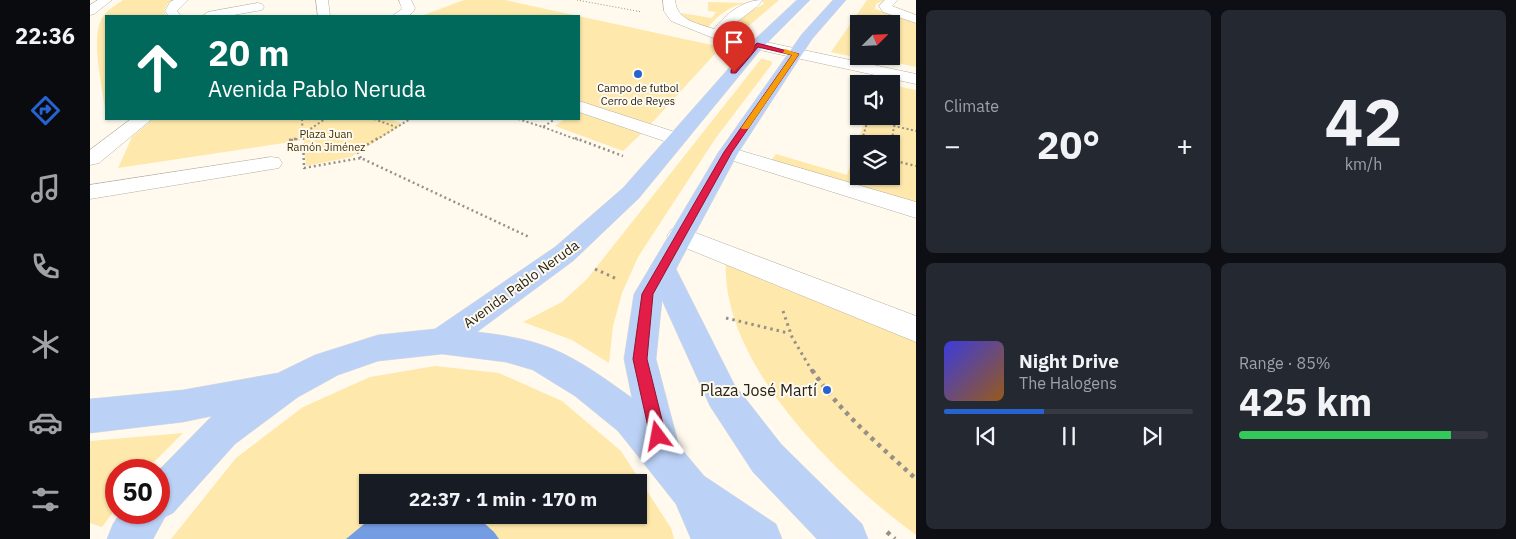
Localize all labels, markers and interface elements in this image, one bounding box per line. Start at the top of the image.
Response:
north arrow [850,15,900,65]
map controls [850,15,900,185]
text: 22:36 [15,21,75,50]
pin [713,21,755,72]
icon: arrive [720,28,748,56]
text: 20 m [208,30,290,76]
icon: ahead [125,35,190,100]
marker: Campo de futbol Cerro de Reyes [632,68,644,80]
text: Avenida Pablo Neruda [208,74,426,103]
button: sound [850,75,900,125]
text: 42 [1324,79,1403,164]
place label: Campo de futbol Cerro de Reyes [597,81,679,108]
icon: directions [28,93,63,128]
text: Climate [944,96,999,116]
text: 20° [1037,120,1100,169]
park label: Plaza Juan Ramón Jiménez [287,127,365,154]
text: − [944,127,961,164]
text: + [1176,127,1193,164]
button: layers [850,135,900,185]
text: km/h [1345,154,1382,174]
icon: music [28,171,63,206]
street label: Avenida Pablo Neruda [460,236,583,332]
icon: phone [28,249,63,284]
icon: climate [28,327,63,362]
text: Night Drive [1019,349,1119,373]
text: Range · 85% [1239,353,1331,373]
text: The Halogens [1019,373,1117,393]
text: 425 km [1239,377,1372,426]
place label: Plaza José Martí [700,380,817,400]
marker: Plaza José Martí [821,384,833,396]
icon: car [28,405,63,440]
position arrow [631,409,683,461]
icon: previous [972,422,1000,450]
icon: pause [1055,422,1083,450]
icon: next [1138,422,1166,450]
speed limit sign: 50 [105,459,170,524]
icon: filters [28,482,63,517]
text: 22:37 · 1 min · 170 m [409,487,597,511]

